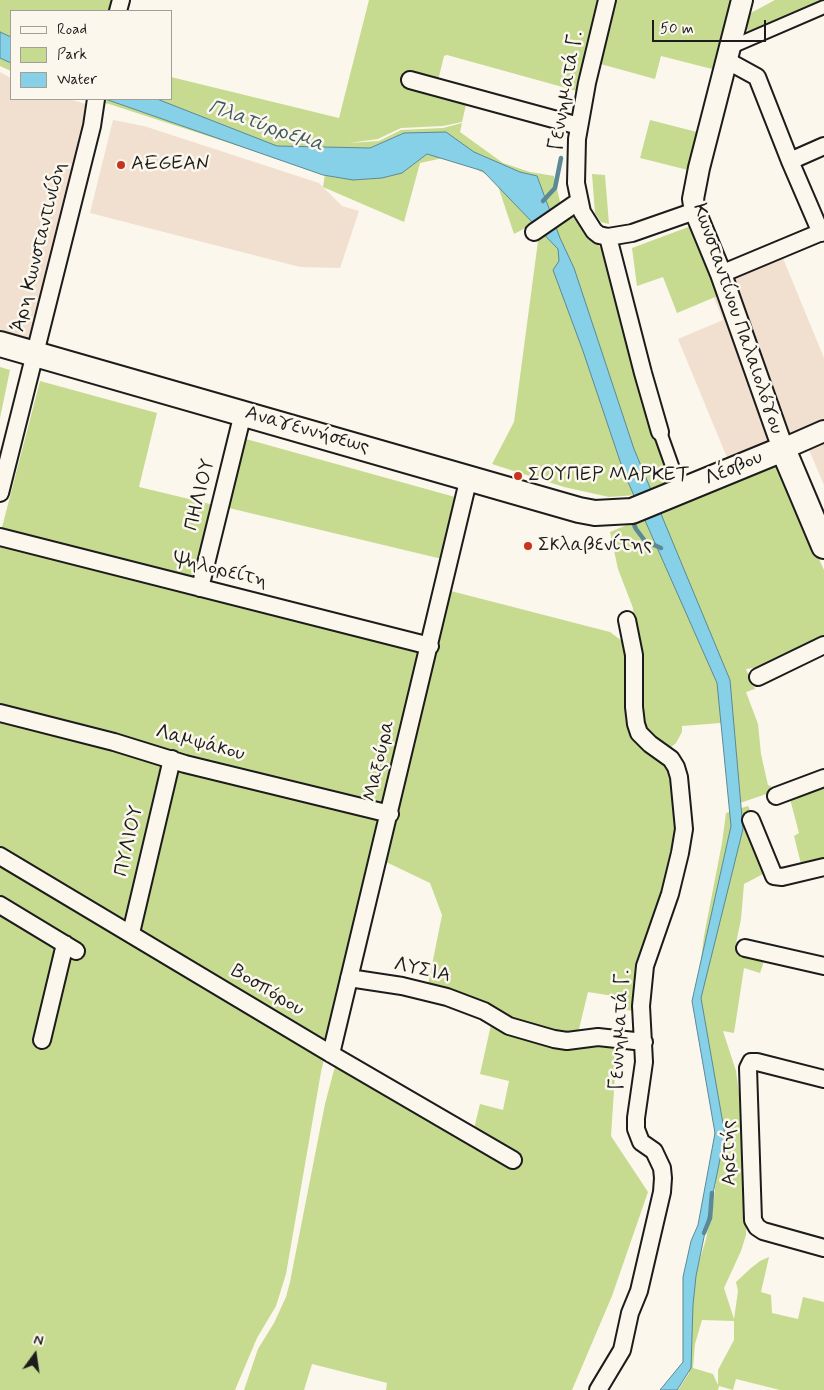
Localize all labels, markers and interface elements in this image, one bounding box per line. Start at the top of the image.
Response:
legend [10,10,172,100]
scale bar [654,10,768,42]
text: 50 m [660,19,694,39]
text: Road [57,20,87,40]
street label: Γεννηματά Γ. [545,29,589,153]
text: Park [57,45,87,65]
text: Water [57,70,97,90]
water label: Πλατύρρεμα [205,95,327,159]
place label: AEGEAN [131,153,210,177]
marker: AEGEAN [115,159,127,171]
street label: Άρη Κωνσταντινίδη [7,160,73,334]
street label: Κωνσταντίνου Παλαιολόγου [686,201,788,437]
street label: Αναγεννήσεως [242,402,372,460]
street label: Λέσβου [701,446,767,492]
street label: ΠΗΛΙΟΥ [181,457,221,533]
place label: ΣΟΥΠΕΡ ΜΑΡΚΕΤ [528,464,688,488]
marker: ΣΟΥΠΕΡ ΜΑΡΚΕΤ [512,470,524,482]
place label: Σκλαβενίτης [538,534,652,558]
marker: Σκλαβενίτης [522,540,534,552]
street label: Ψηλορείτη [170,548,270,594]
street label: Μαξούρα [359,718,401,804]
street label: Λαμψάκου [153,721,247,767]
street label: ΠΥΛΙΟΥ [110,803,150,879]
street label: ΛΥΣΙΑ [391,953,453,989]
street label: Βοσπόρου [226,960,308,1022]
street label: Γεννηματά Γ. [606,969,636,1091]
street label: Αρετής [717,1120,743,1186]
north arrow [10,1330,60,1380]
text: N [32,1331,45,1350]

